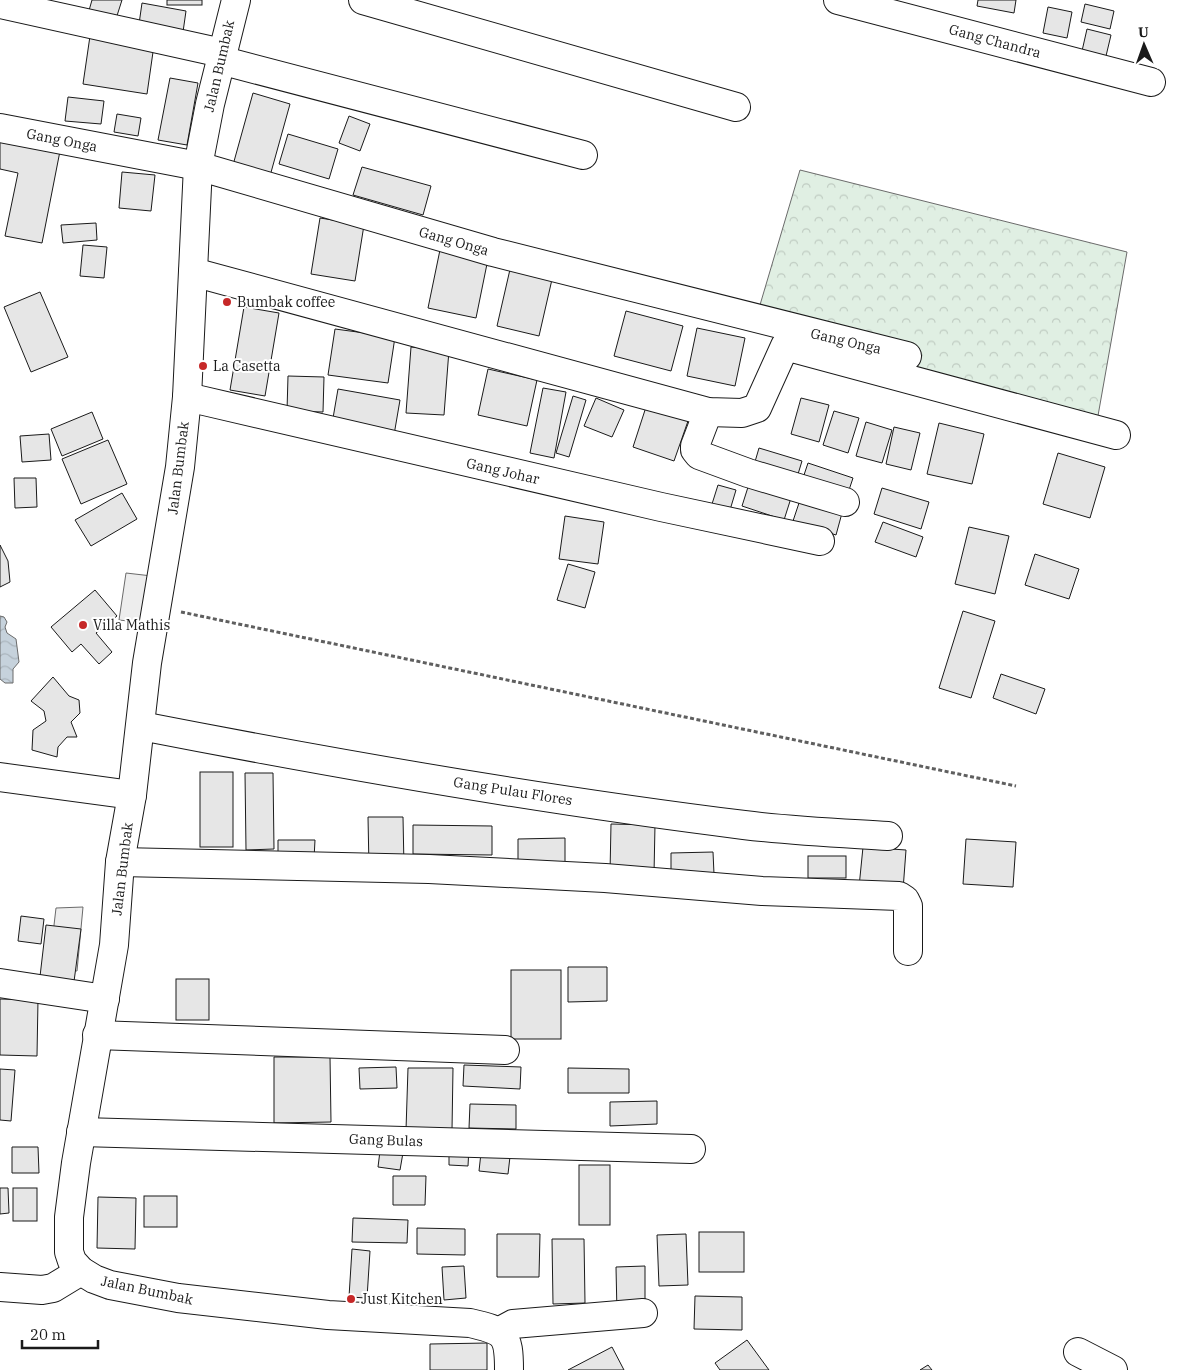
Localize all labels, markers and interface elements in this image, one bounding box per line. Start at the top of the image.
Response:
street label: Jalan Bumbak [200,18,238,114]
street label: Gang Chandra [947,20,1043,62]
north arrow [1119,20,1169,70]
text: U [1138,23,1149,41]
street label: Gang Onga [25,124,99,156]
street label: Gang Onga [417,222,491,260]
place label: Bumbak coffee [237,293,335,311]
marker: Bumbak coffee [221,296,233,308]
street label: Gang Onga [809,324,883,358]
place label: La Casetta [213,357,281,375]
marker: La Casetta [197,360,209,372]
street label: Jalan Bumbak [163,420,193,516]
street label: Gang Johar [465,454,542,488]
place label: Villa Mathis [93,616,171,634]
marker: Villa Mathis [77,619,89,631]
street label: Gang Pulau Flores [452,773,574,809]
street label: Jalan Bumbak [107,821,137,917]
street label: Gang Bulas [349,1130,424,1150]
street label: Jalan Bumbak [99,1271,195,1309]
place label: Just Kitchen [361,1290,443,1308]
marker: Just Kitchen [345,1293,357,1305]
scale bar [22,1318,99,1350]
text: 20 m [30,1325,66,1344]

